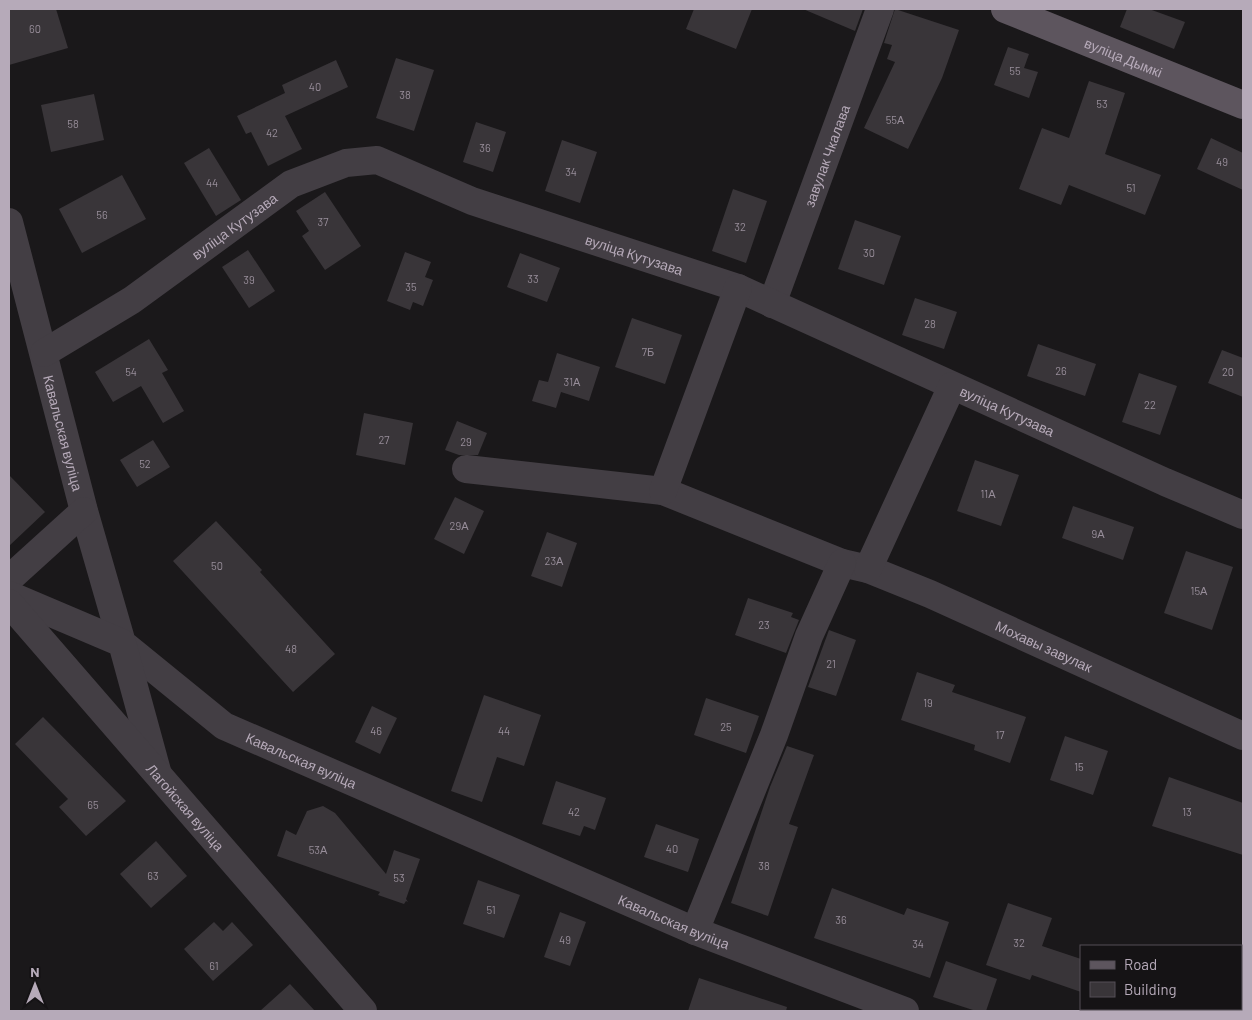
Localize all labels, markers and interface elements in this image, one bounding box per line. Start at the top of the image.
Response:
house number: 60 [29,22,41,35]
street label: вуліца Дымкі [1082,34,1165,80]
house number: 55 [1009,64,1021,77]
house number: 40 [309,80,321,93]
house number: 38 [399,88,411,101]
house number: 53 [1096,97,1108,110]
street label: завулак Чкалава [800,102,853,209]
house number: 55А [886,113,905,126]
house number: 58 [67,117,79,130]
house number: 42 [266,126,278,139]
house number: 36 [479,141,491,154]
house number: 49 [1216,155,1228,168]
house number: 34 [565,165,577,178]
house number: 44 [206,176,218,189]
house number: 51 [1126,181,1136,194]
street label: вуліца Кутузава [188,189,280,262]
house number: 56 [96,208,108,221]
house number: 37 [318,215,328,228]
house number: 32 [734,220,746,233]
street label: вуліца Кутузава [583,230,686,278]
house number: 30 [863,246,875,259]
house number: 33 [527,272,539,285]
house number: 39 [243,273,255,286]
house number: 35 [405,280,417,293]
house number: 28 [924,317,936,330]
house number: 7Б [642,345,654,358]
house number: 26 [1055,364,1067,377]
house number: 54 [125,365,137,378]
house number: 20 [1222,365,1234,378]
street label: Кавальская вуліца [41,373,87,493]
house number: 31А [564,375,581,388]
street label: вуліца Кутузава [958,382,1058,439]
house number: 22 [1144,398,1156,411]
house number: 27 [378,433,390,446]
house number: 29 [460,435,472,448]
house number: 52 [139,457,151,470]
house number: 11А [980,487,996,500]
house number: 29А [450,519,469,532]
house number: 9А [1091,527,1105,540]
house number: 23А [545,554,564,567]
house number: 50 [211,559,223,572]
house number: 15А [1191,584,1208,597]
street label: Мохавы завулак [993,616,1096,675]
house number: 23 [758,618,770,631]
house number: 48 [285,642,297,655]
house number: 21 [826,657,836,670]
house number: 19 [923,696,933,709]
house number: 25 [720,720,732,733]
house number: 46 [370,724,382,737]
house number: 44 [498,724,510,737]
street label: Кавальская вуліца [244,728,360,791]
house number: 17 [995,728,1005,741]
street label: Лагойская вуліца [143,760,229,854]
house number: 15 [1074,760,1084,773]
house number: 65 [87,798,99,811]
house number: 42 [568,805,580,818]
house number: 13 [1182,805,1192,818]
house number: 40 [666,842,678,855]
house number: 53А [309,843,328,856]
house number: 38 [758,859,770,872]
house number: 63 [147,869,159,882]
house number: 53 [393,871,405,884]
street label: Кавальская вуліца [616,890,732,952]
house number: 51 [486,903,496,916]
house number: 36 [835,913,847,926]
house number: 49 [559,933,571,946]
house number: 32 [1013,936,1025,949]
house number: 34 [912,937,924,950]
legend [1080,945,1242,1010]
text: Road [1124,955,1157,973]
house number: 61 [209,959,219,972]
north arrow [10,960,60,1010]
text: N [30,963,40,980]
text: Building [1124,980,1177,998]

